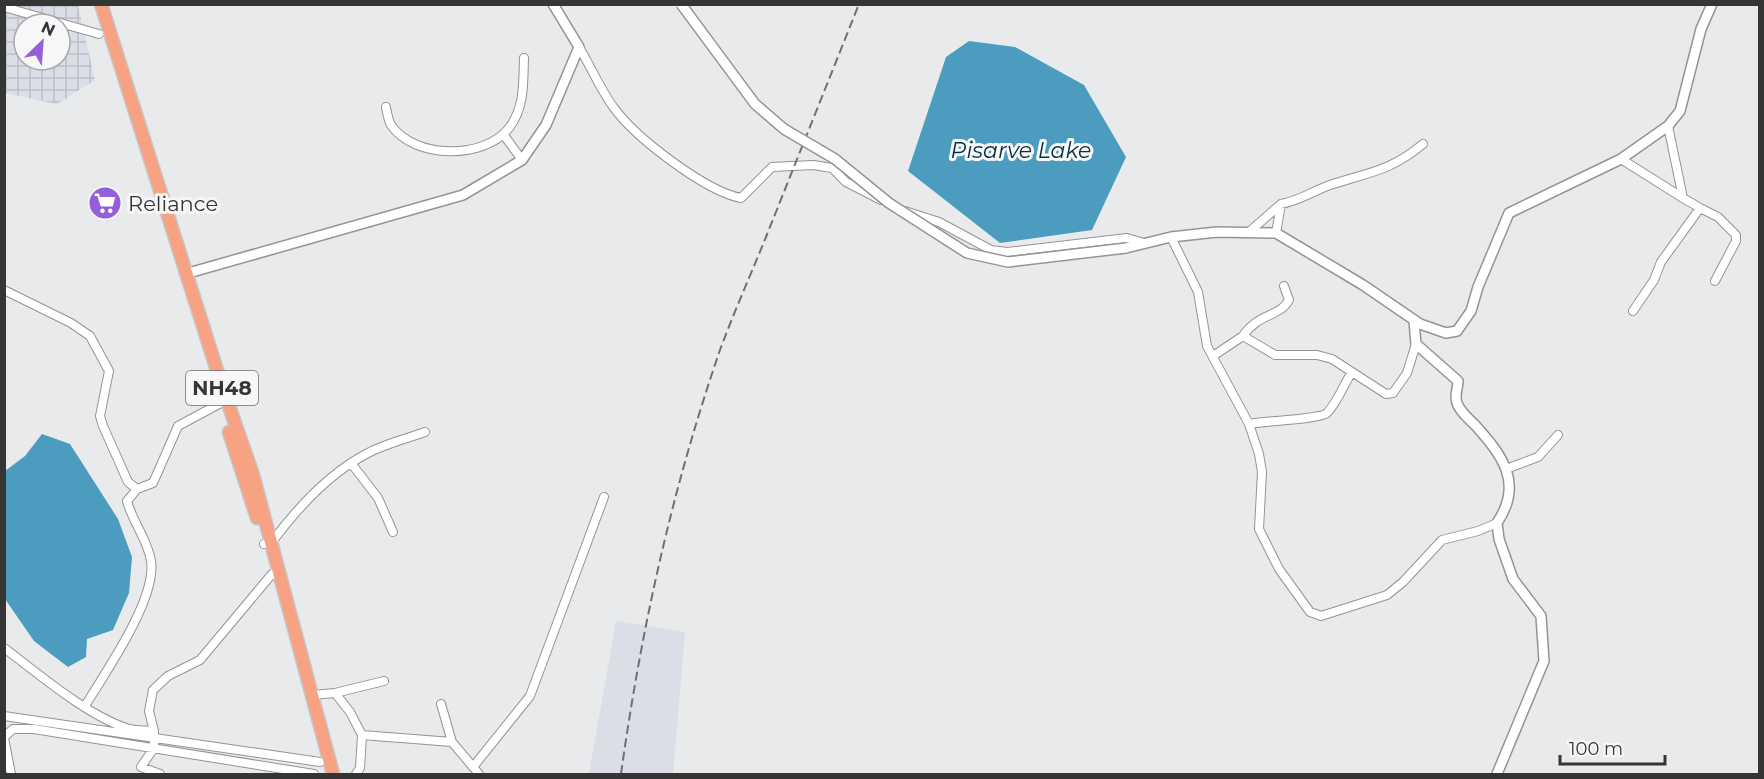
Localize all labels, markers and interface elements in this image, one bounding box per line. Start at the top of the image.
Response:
north arrow [12,12,72,72]
text: N [38,18,58,40]
water label: Pisarve Lake [951,137,1091,164]
supermarket icon: Reliance [87,185,123,221]
place label: Reliance [128,191,218,216]
road number: NH48 [186,371,258,405]
scale bar [1560,728,1665,766]
text: 100 m [1569,738,1623,760]

